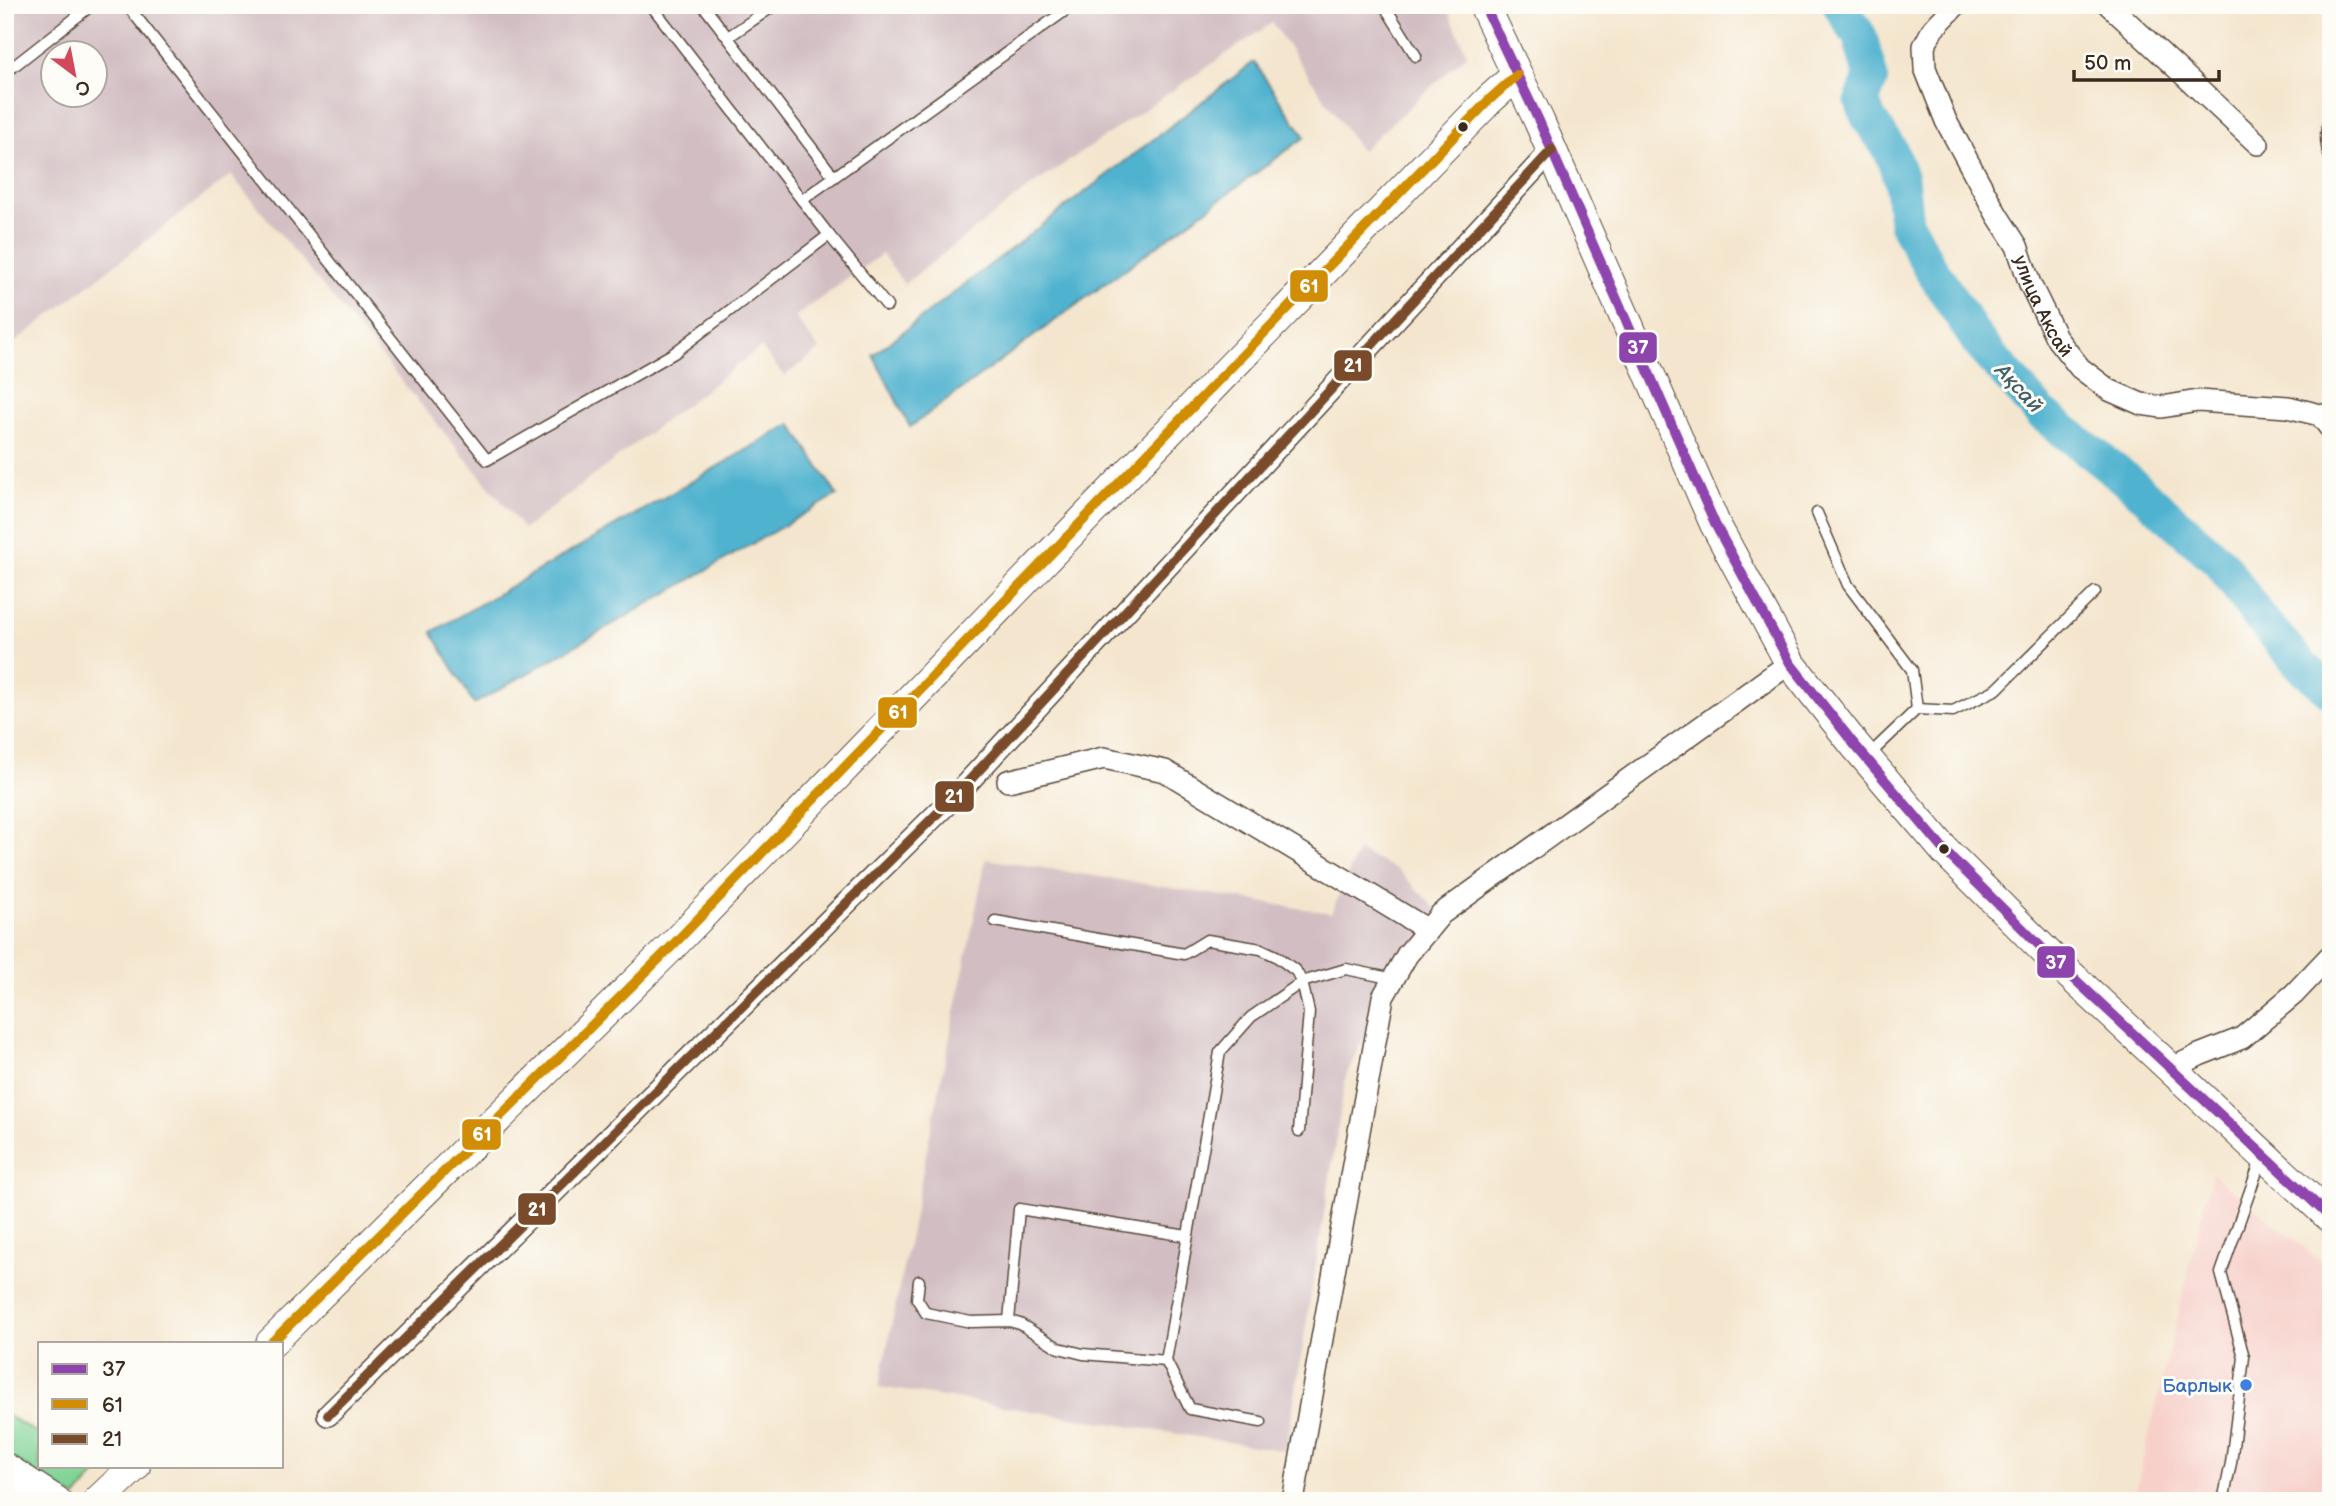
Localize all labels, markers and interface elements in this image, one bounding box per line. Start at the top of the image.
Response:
north arrow [38,38,108,108]
scale bar [2074,38,2219,82]
text: 50 m [2084,51,2131,76]
text: С [71,74,94,100]
unlabelled marker [1456,120,1470,134]
street label: улица Аксай [2008,253,2077,362]
line badge: 61 [1289,269,1329,303]
text: 61 [1299,276,1319,299]
line badge: 37 [1618,331,1658,364]
text: 37 [1627,337,1649,360]
line badge: 21 [1333,349,1373,382]
text: 21 [1344,355,1362,378]
water label: Ақсай [1988,357,2048,418]
line badge: 61 [877,696,918,729]
text: 61 [888,702,908,725]
line badge: 21 [934,780,975,813]
text: 21 [945,786,963,809]
unlabelled marker [1937,842,1951,856]
line badge: 37 [2036,945,2076,979]
text: 37 [2045,952,2067,975]
line badge: 61 [461,1118,502,1151]
text: 61 [472,1124,492,1147]
line badge: 21 [517,1192,557,1226]
text: 21 [528,1199,546,1222]
legend [38,1342,284,1468]
text: 37 [102,1357,126,1382]
place label: Барлык [2163,1375,2232,1398]
marker: Барлык [2238,1377,2254,1393]
text: 61 [102,1393,123,1418]
text: 21 [102,1427,122,1452]

